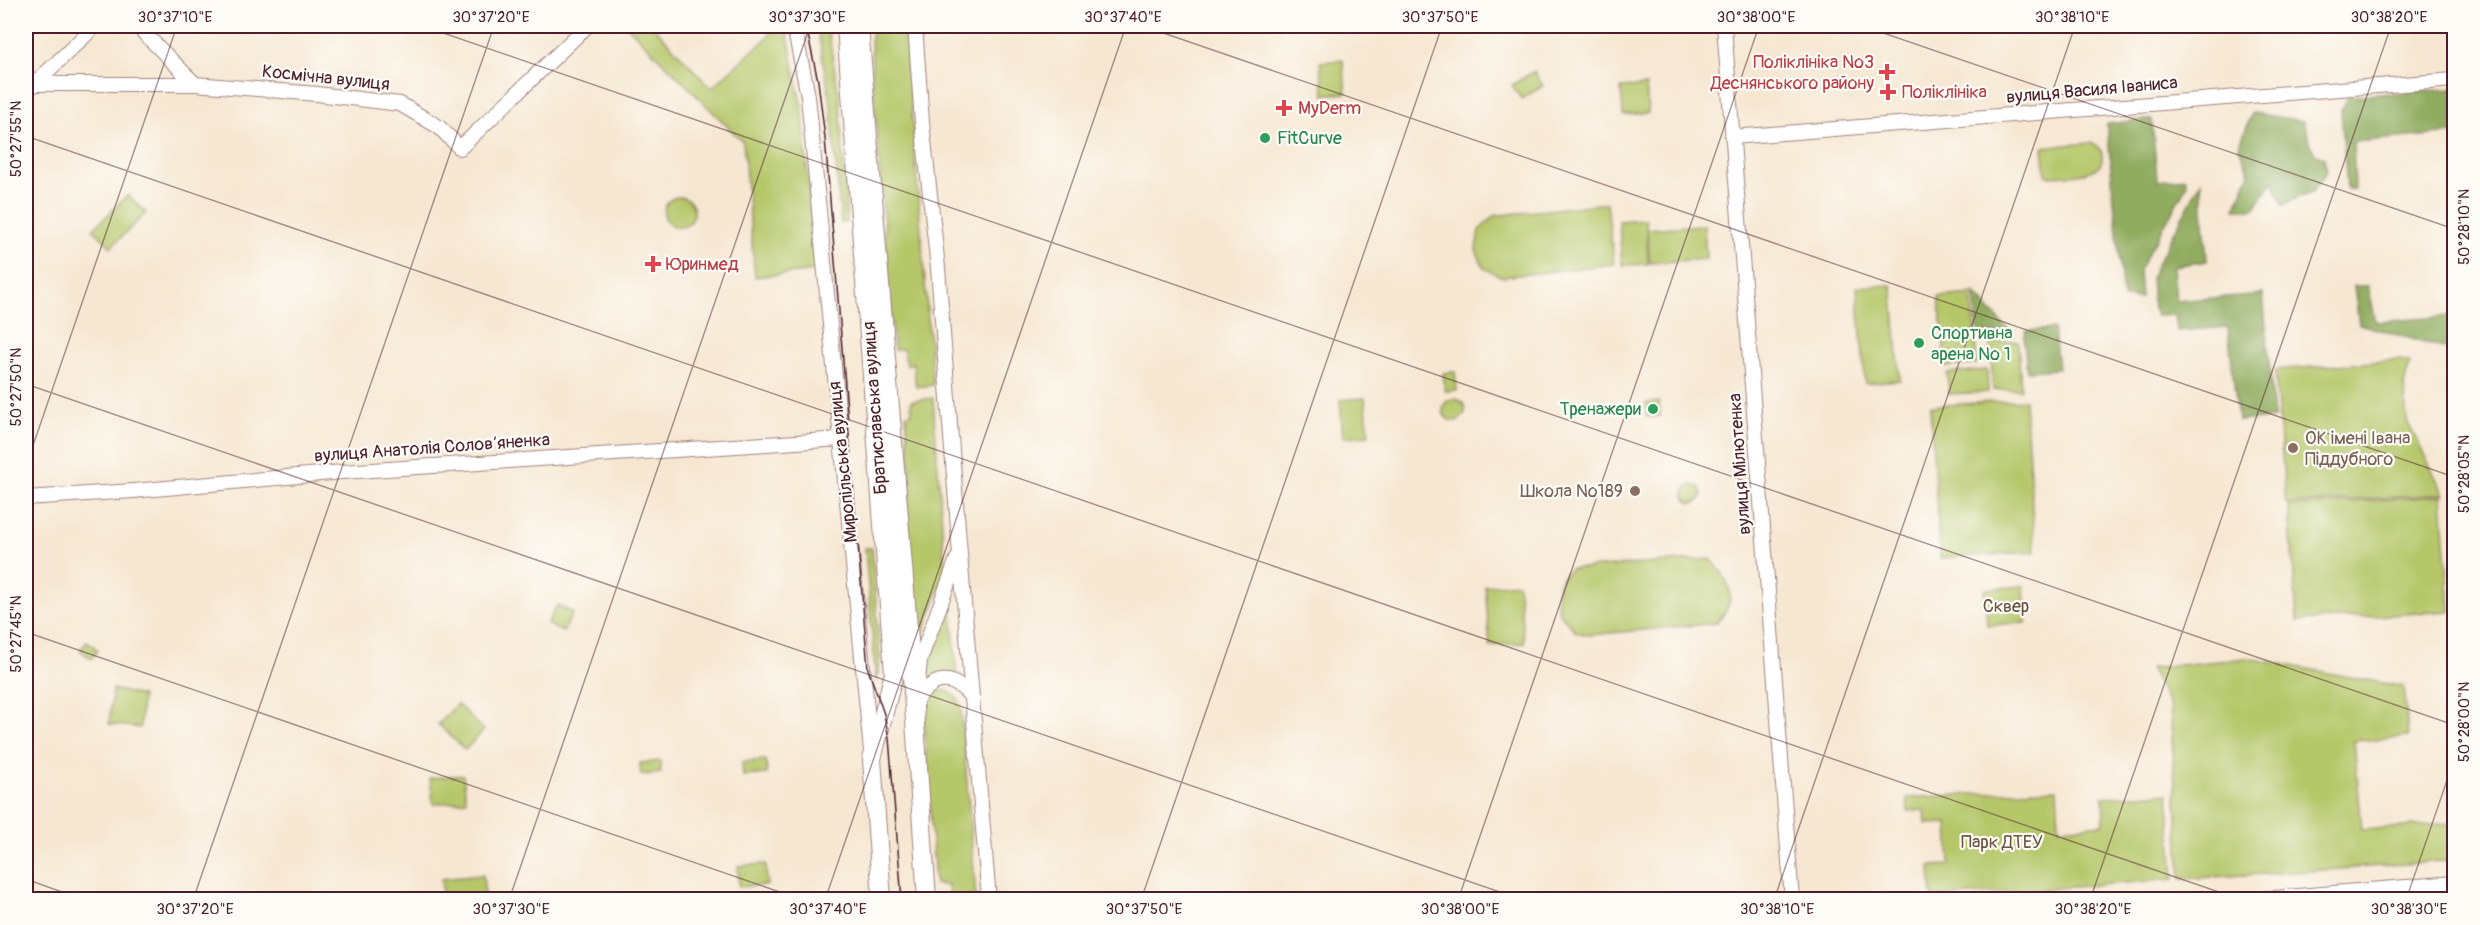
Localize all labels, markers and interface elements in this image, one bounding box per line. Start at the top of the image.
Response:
text: 30°37'10"E [138,8,212,27]
text: 30°37'20"E [453,8,530,27]
text: 30°37'30"E [769,8,846,27]
text: 30°37'40"E [1084,8,1162,27]
text: 30°37'50"E [1402,8,1479,27]
text: 30°38'00"E [1717,8,1795,27]
text: 30°38'10"E [2035,8,2109,27]
text: 30°38'20"E [2351,8,2428,27]
place label: Поліклініка №3 Деснянського району [1710,51,1874,95]
street label: Космічна вулиця [261,60,391,96]
marker: Поліклініка №3 Деснянського району [1878,63,1896,81]
street label: вулиця Василя Іваниса [2005,71,2179,109]
place label: Поліклініка [1902,81,1987,104]
marker: Поліклініка [1879,83,1897,101]
place label: MyDerm [1298,97,1361,120]
marker: MyDerm [1275,99,1293,117]
text: 50°27'55"N [7,101,26,177]
place label: FitCurve [1277,127,1342,150]
marker: FitCurve [1258,131,1272,145]
text: 50°28'10"N [2455,189,2474,265]
place label: Юринмед [666,253,739,276]
marker: Юринмед [644,255,662,273]
street label: Братиславська вулиця [857,321,893,495]
place label: Спортивна арена № 1 [1931,322,2013,366]
marker: Спортивна арена № 1 [1912,336,1926,350]
text: 50°27'50"N [7,348,26,426]
street label: Миропільська вулиця [823,380,863,544]
street label: вулиця Мілютенка [1724,392,1756,536]
place label: Тренажери [1559,398,1641,421]
marker: Тренажери [1646,402,1660,416]
place label: ОК імені Івана Піддубного [2305,427,2410,471]
street label: вулиця Анатолія Соловʼяненка [313,428,551,468]
text: 50°28'05"N [2455,435,2474,513]
marker: ОК імені Івана Піддубного [2286,441,2300,455]
place label: Школа №189 [1520,480,1623,503]
marker: Школа №189 [1628,484,1642,498]
text: 50°27'45"N [7,595,26,673]
park label: Сквер [1983,595,2029,618]
text: 50°28'00"N [2455,682,2474,762]
park label: Парк ДТЕУ [1961,831,2043,854]
text: 30°37'20"E [157,900,234,919]
text: 30°37'30"E [473,900,550,919]
text: 30°37'40"E [789,900,867,919]
text: 30°37'50"E [1106,900,1183,919]
text: 30°38'00"E [1421,900,1499,919]
text: 30°38'10"E [1740,900,1814,919]
text: 30°38'20"E [2055,900,2132,919]
text: 30°38'30"E [2371,900,2447,919]

